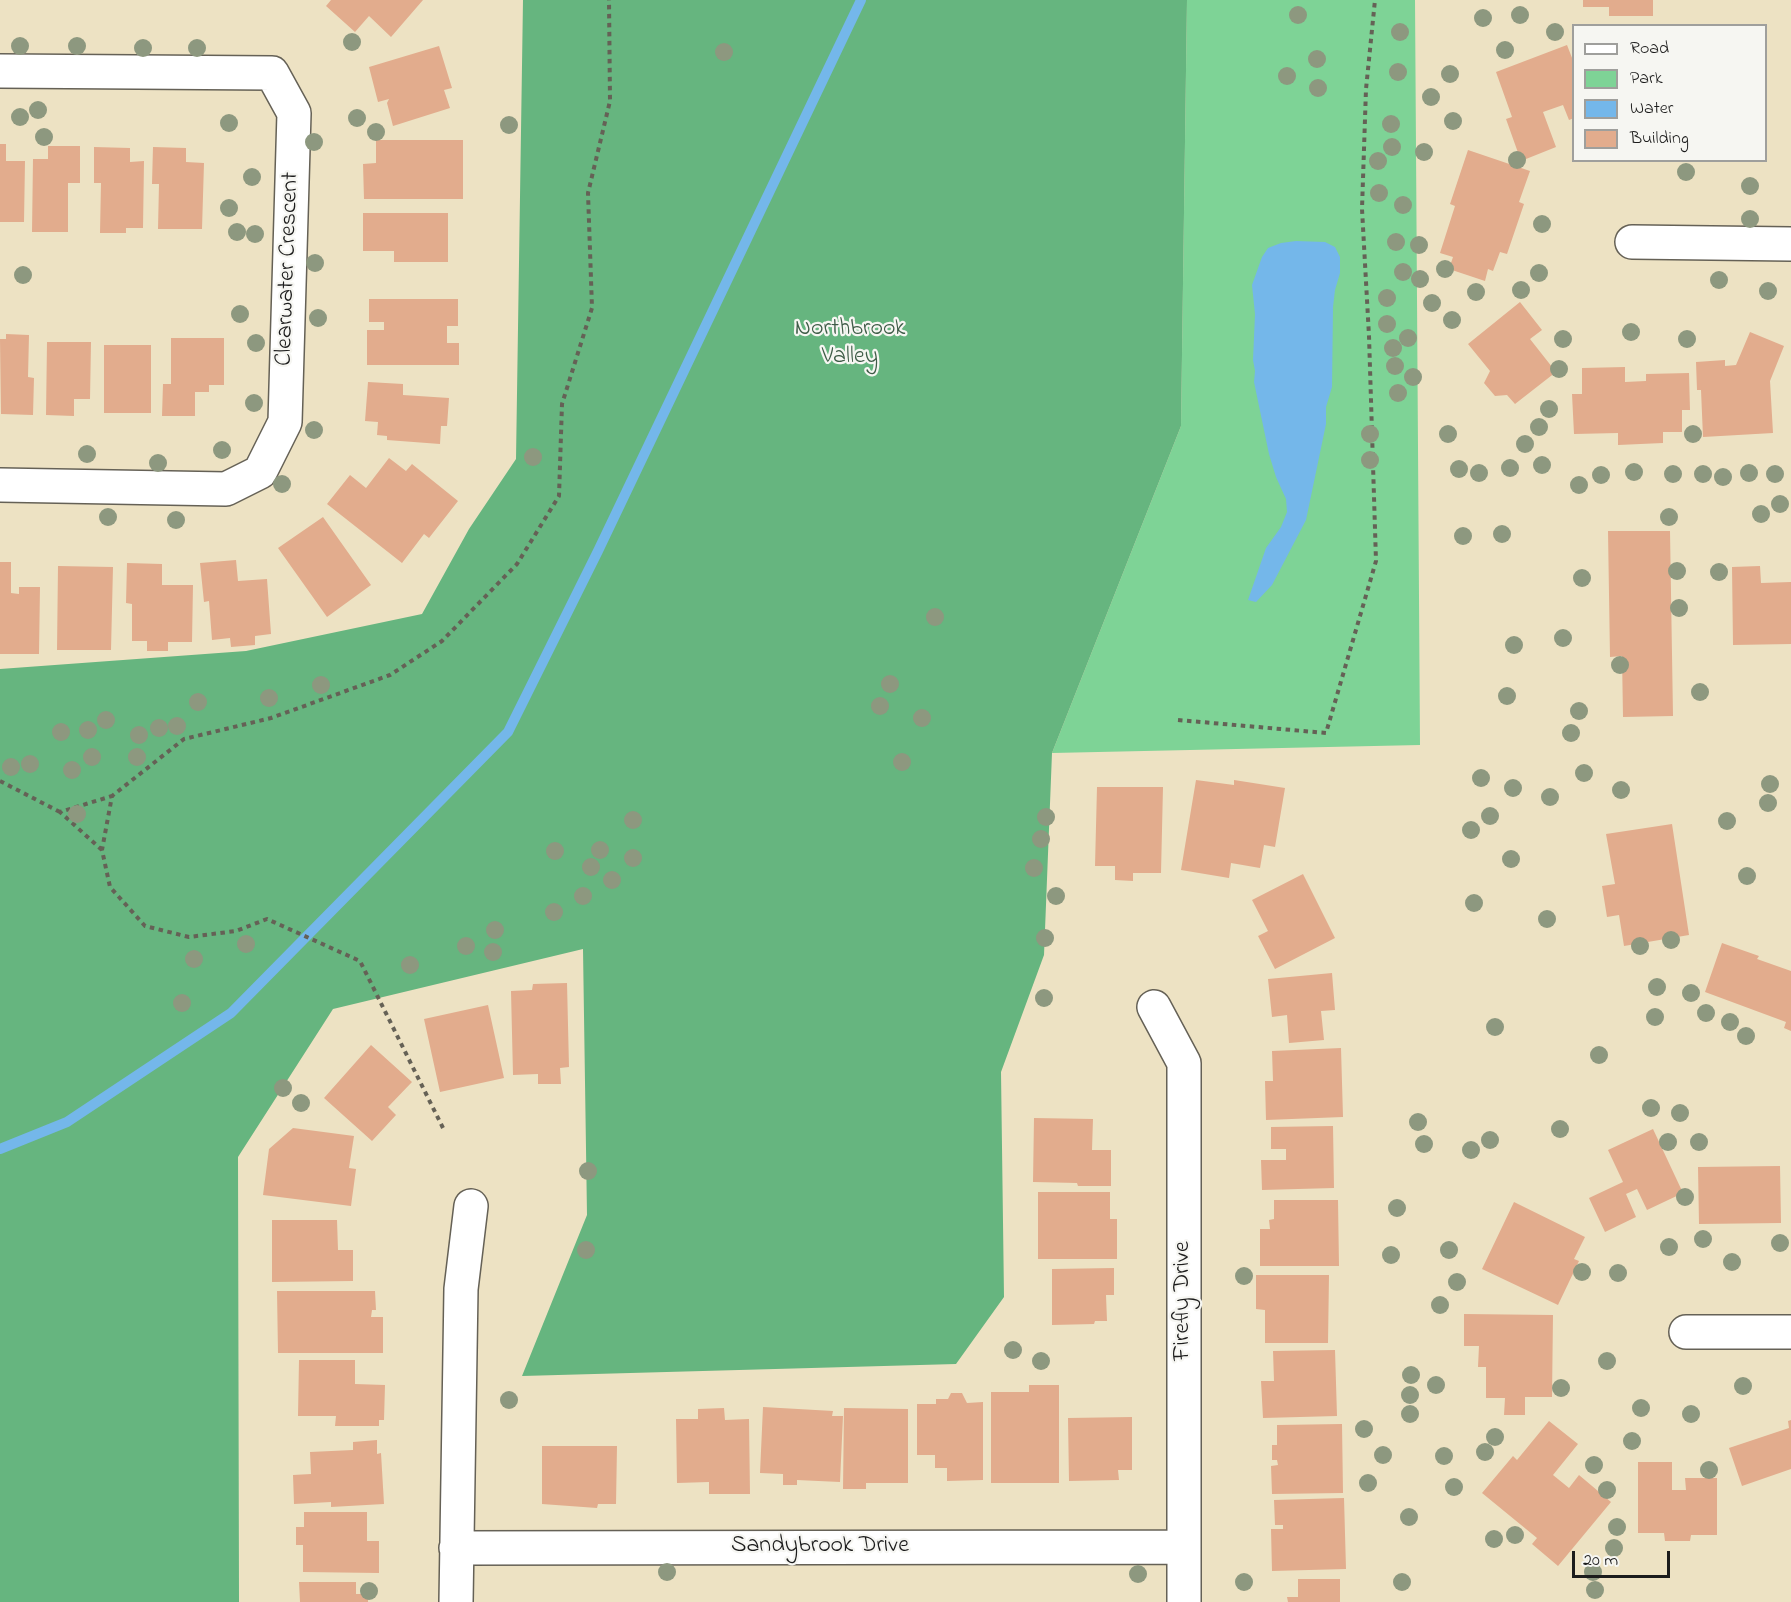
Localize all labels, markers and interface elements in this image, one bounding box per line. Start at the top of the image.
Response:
legend [1572,24,1767,162]
text: Road [1630,36,1669,62]
text: Park [1630,66,1663,92]
text: Water [1630,96,1673,122]
text: Building [1630,126,1689,152]
street label: Clearwater Crescent [271,171,307,367]
park label: Northbrook Valley [795,316,905,372]
street label: Firefly Drive [1170,1241,1198,1361]
street label: Sandybrook Drive [731,1533,909,1561]
scale bar [1575,1539,1672,1577]
text: 20 m [1583,1548,1618,1574]

